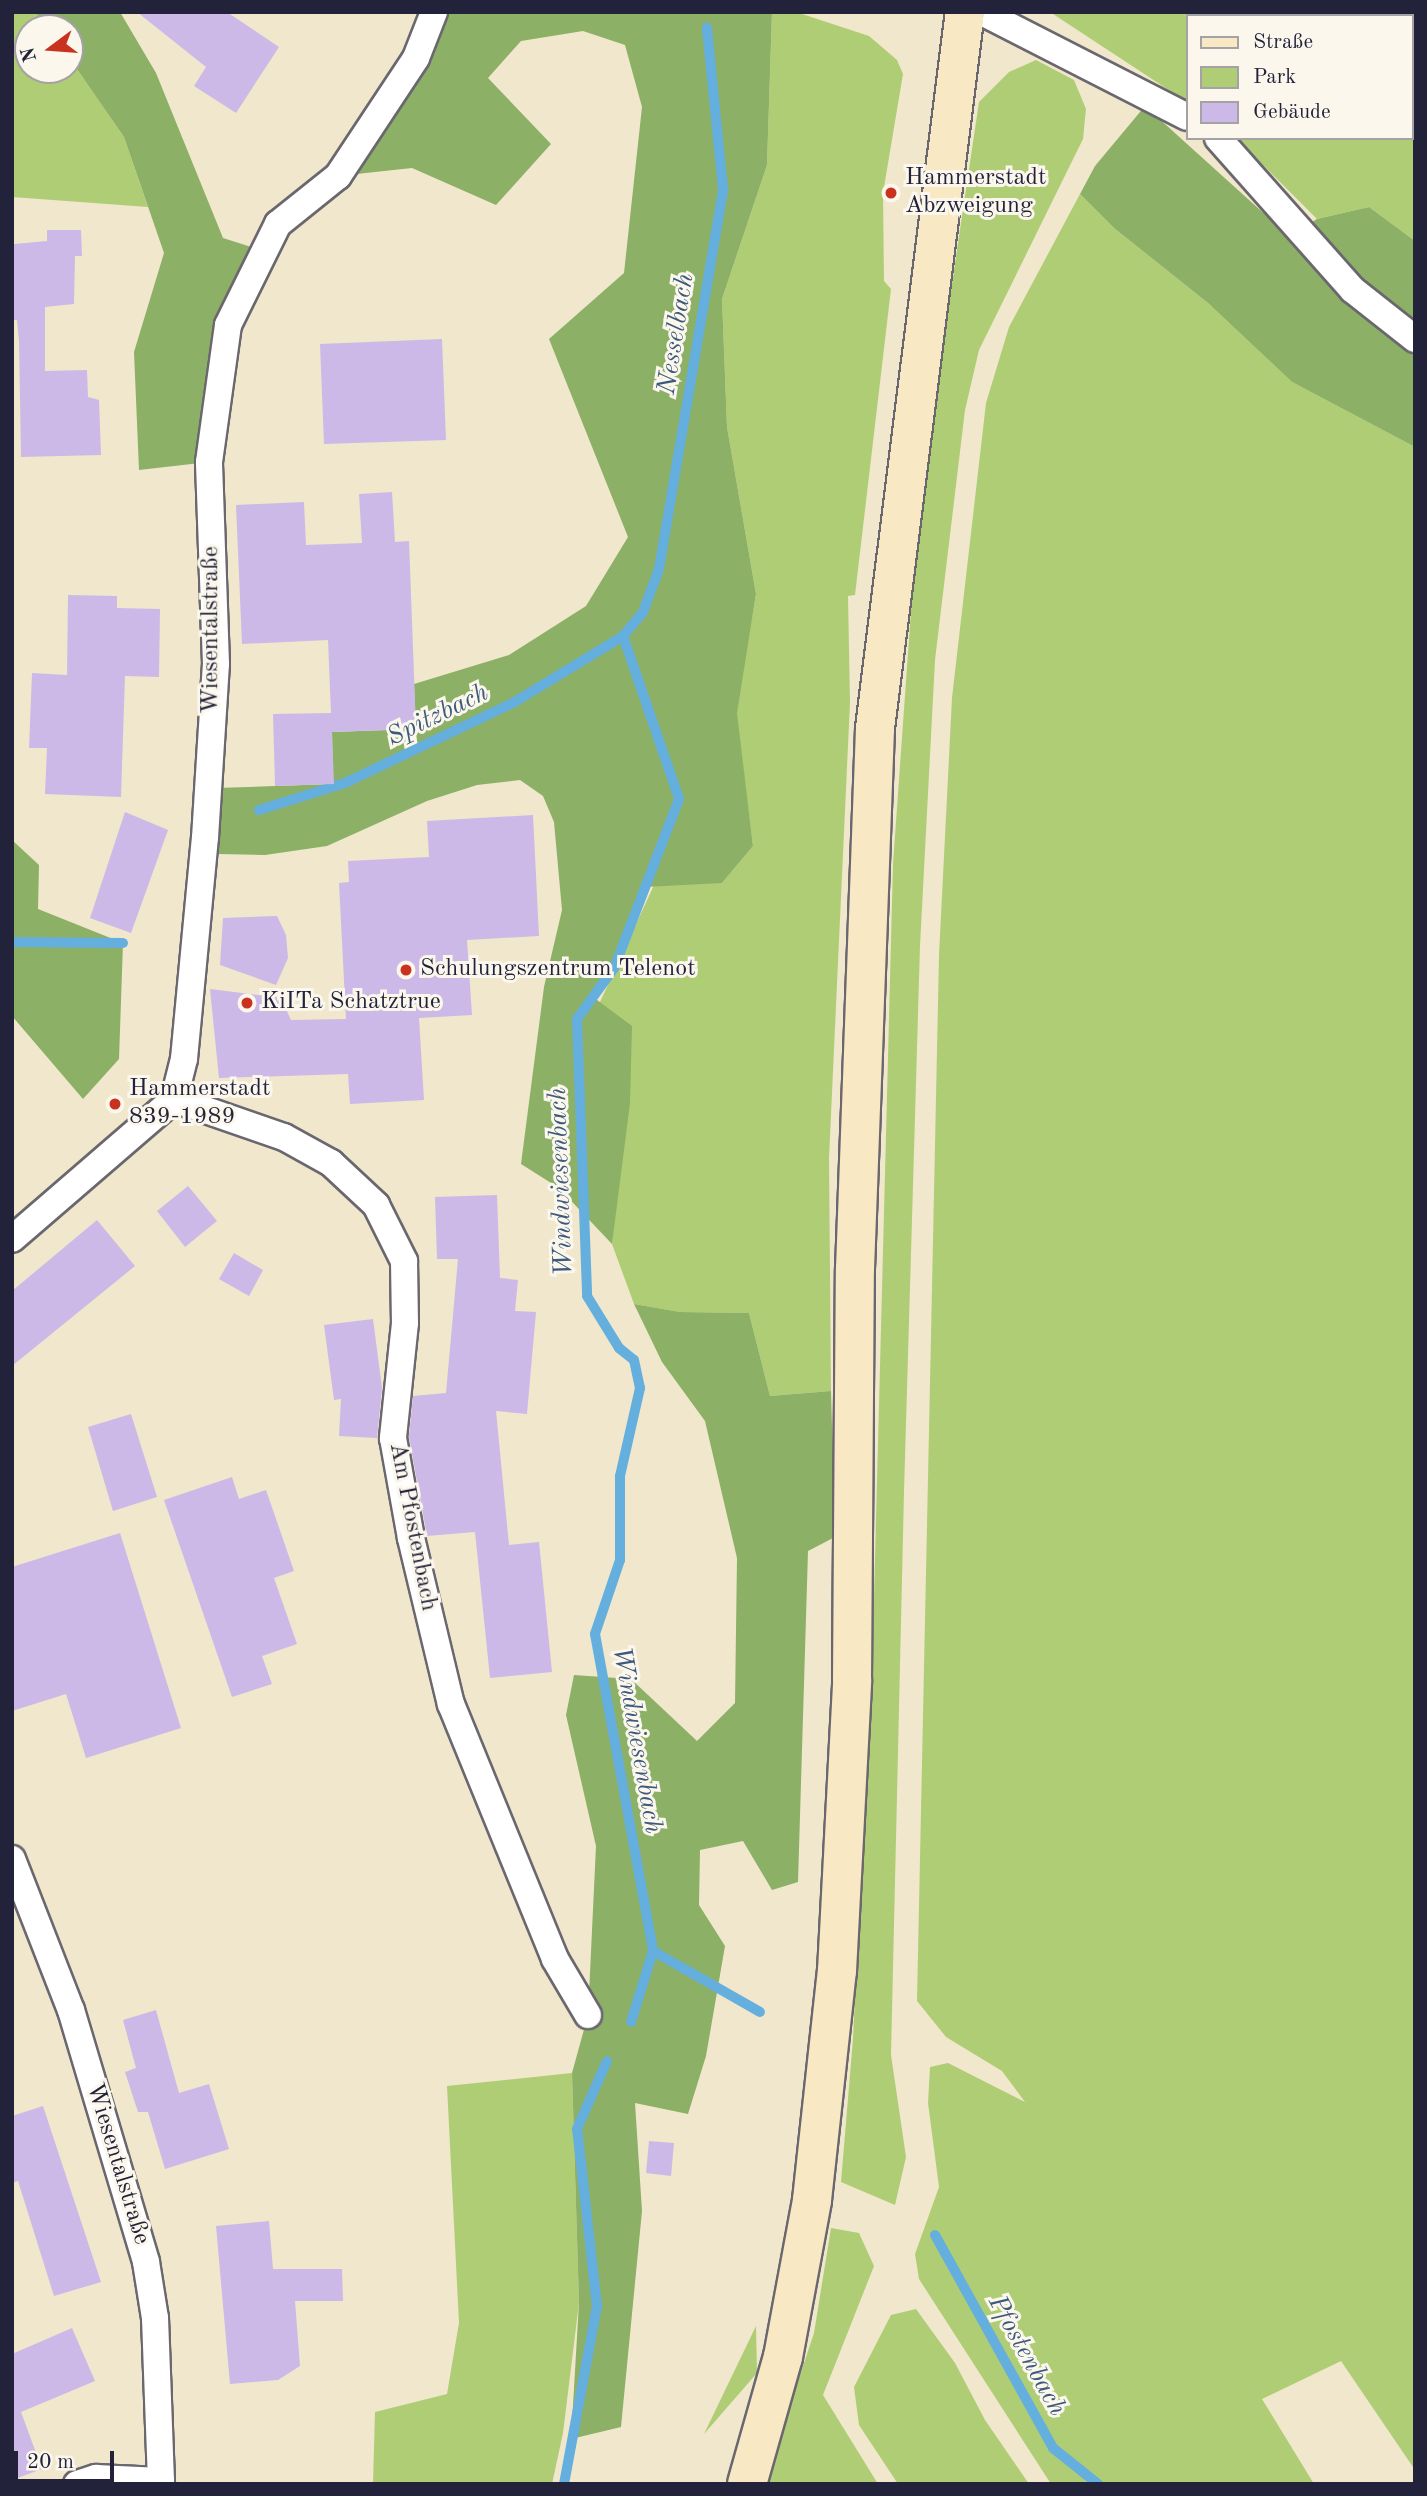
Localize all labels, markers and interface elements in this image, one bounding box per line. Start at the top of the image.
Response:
north arrow [14,14,84,84]
legend [1186,14,1413,140]
text: Straße [1253,32,1313,53]
text: N [19,45,41,64]
text: Park [1253,67,1296,88]
text: Gebäude [1253,102,1331,123]
place label: Hammerstadt Abzweigung [905,165,1046,221]
marker: Hammerstadt Abzweigung [883,185,899,201]
water label: Nesselbach [652,271,702,397]
street label: Wiesentalstraße [198,546,226,714]
water label: Spitzbach [382,678,494,754]
place label: Schulungszentrum Telenot [420,956,696,984]
marker: Schulungszentrum Telenot [398,962,414,978]
place label: KiITa Schatztrue [261,989,441,1017]
marker: KiITa Schatztrue [239,995,255,1011]
place label: Hammerstadt 839-1989 [129,1076,270,1132]
water label: Windwiesenbach [543,1087,581,1277]
marker: Hammerstadt 839-1989 [107,1096,123,1112]
street label: Am Pfostenbach [382,1440,442,1614]
water label: Windwiesenbach [604,1644,668,1836]
street label: Wiesentalstraße [79,2080,155,2248]
water label: Pfostenbach [980,2290,1072,2422]
scale bar [18,2436,117,2480]
text: 20 m [27,2452,74,2473]

